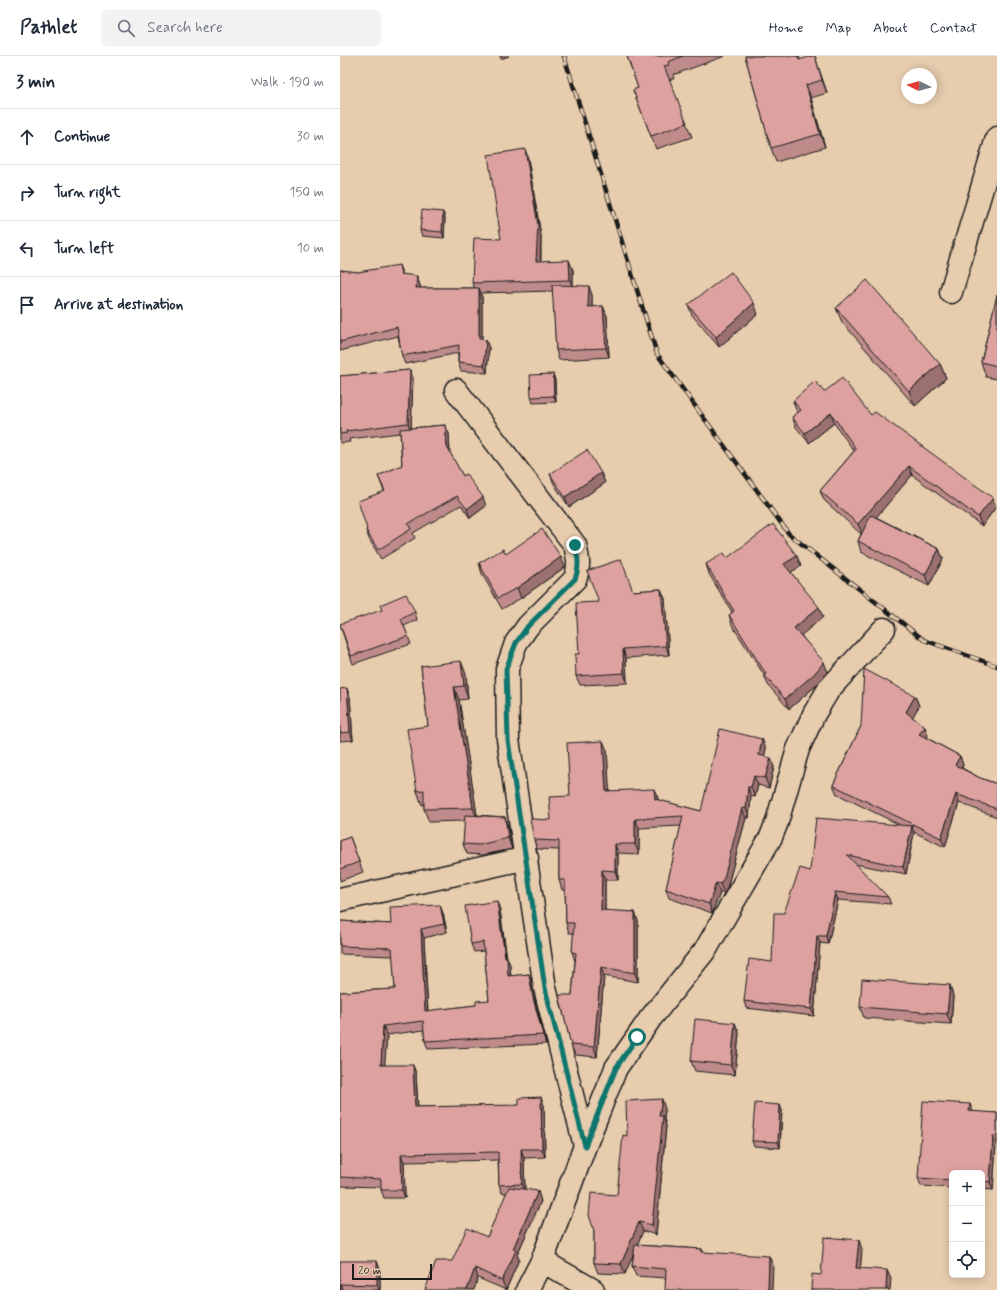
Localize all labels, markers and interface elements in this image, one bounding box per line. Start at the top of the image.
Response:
search box [101,10,381,46]
text: Pathlet [20,15,77,40]
icon: search [115,17,137,39]
text: Search here [147,18,223,38]
text: Home [769,19,803,37]
text: Map [825,19,851,37]
text: About [873,19,908,37]
text: Contact [930,19,977,37]
north arrow [901,68,937,104]
text: 3 min [16,71,55,93]
text: Walk · 190 m [251,74,324,91]
icon: ahead [16,126,38,148]
text: Continue [54,127,110,147]
text: 30 m [297,128,324,145]
icon: right [16,182,38,204]
text: Turn right [54,183,121,203]
text: 150 m [290,184,324,201]
icon: left [16,238,38,260]
text: Turn left [54,239,114,259]
text: 10 m [297,240,324,257]
icon: arrive [16,294,38,316]
text: Arrive at destination [54,295,183,315]
route end [566,536,584,554]
route start [628,1028,646,1046]
map controls [949,1170,985,1278]
button: + [949,1170,985,1206]
button: − [949,1206,985,1242]
button: locate [949,1242,985,1278]
scale bar [352,1262,432,1281]
text: 20 m [358,1264,381,1278]

